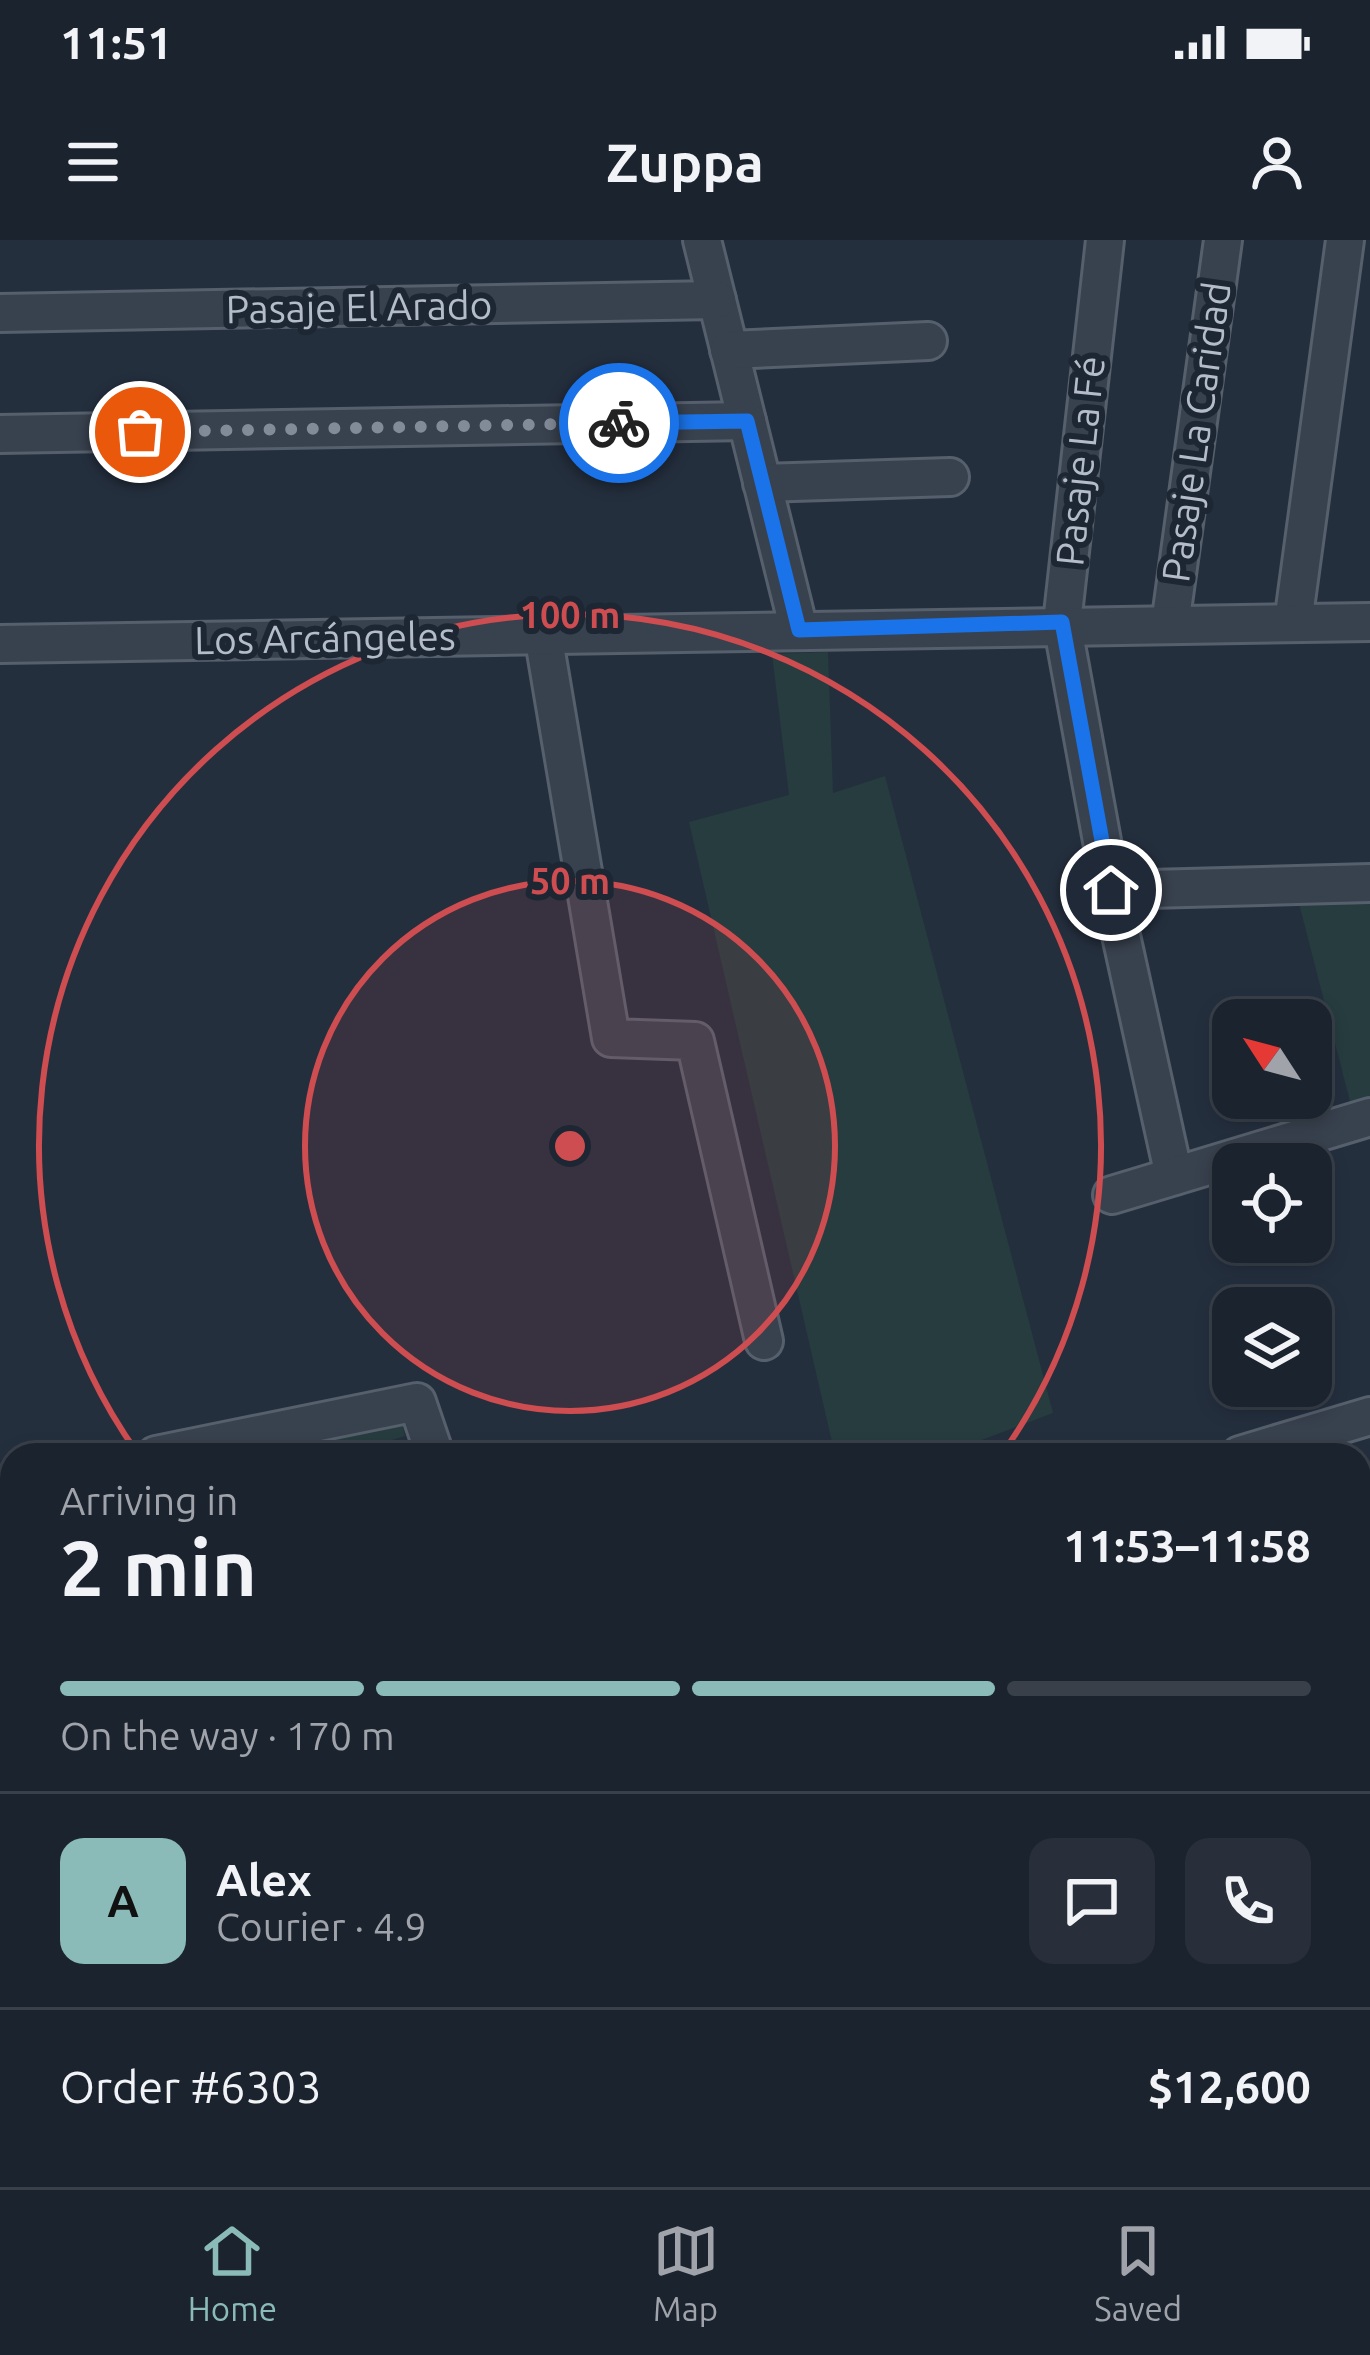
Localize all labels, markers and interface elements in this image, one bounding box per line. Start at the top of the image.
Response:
text: 11:51 [60,17,173,68]
icon: menu [60,129,126,195]
icon: person [1244,129,1310,195]
text: Zuppa [606,132,764,192]
street label: Pasaje La Caridad [1153,279,1238,585]
street label: Pasaje El Arado [225,283,493,330]
street label: Pasaje La Fé [1047,354,1112,568]
courier [559,363,679,483]
pin [89,381,191,483]
icon: bike [586,390,652,456]
icon: bag [107,399,173,465]
text: 100 m [520,594,620,635]
street label: Los Arcángeles [194,614,456,661]
pin [1060,839,1162,941]
icon: home [1078,857,1144,923]
text: 50 m [530,860,610,901]
north arrow [1212,999,1332,1119]
map controls [1212,999,1332,1407]
centre of rings [549,1125,591,1167]
button: locate [1212,1143,1332,1263]
button: layers [1212,1287,1332,1407]
text: Arriving in [60,1479,238,1522]
text: 11:53–11:58 [1063,1520,1311,1571]
text: 2 min [60,1523,257,1611]
text: On the way · 170 m [60,1714,395,1757]
button: chat [1029,1838,1155,1964]
button: phone [1185,1838,1311,1964]
text: Alex [216,1854,312,1905]
text: A [107,1875,139,1926]
text: Courier · 4.9 [216,1905,427,1948]
text: Order #6303 [60,2061,322,2112]
text: $12,600 [1148,2061,1311,2112]
tab: Home [188,2218,277,2327]
tab: Map [653,2218,719,2327]
tab: Saved [1094,2218,1182,2327]

